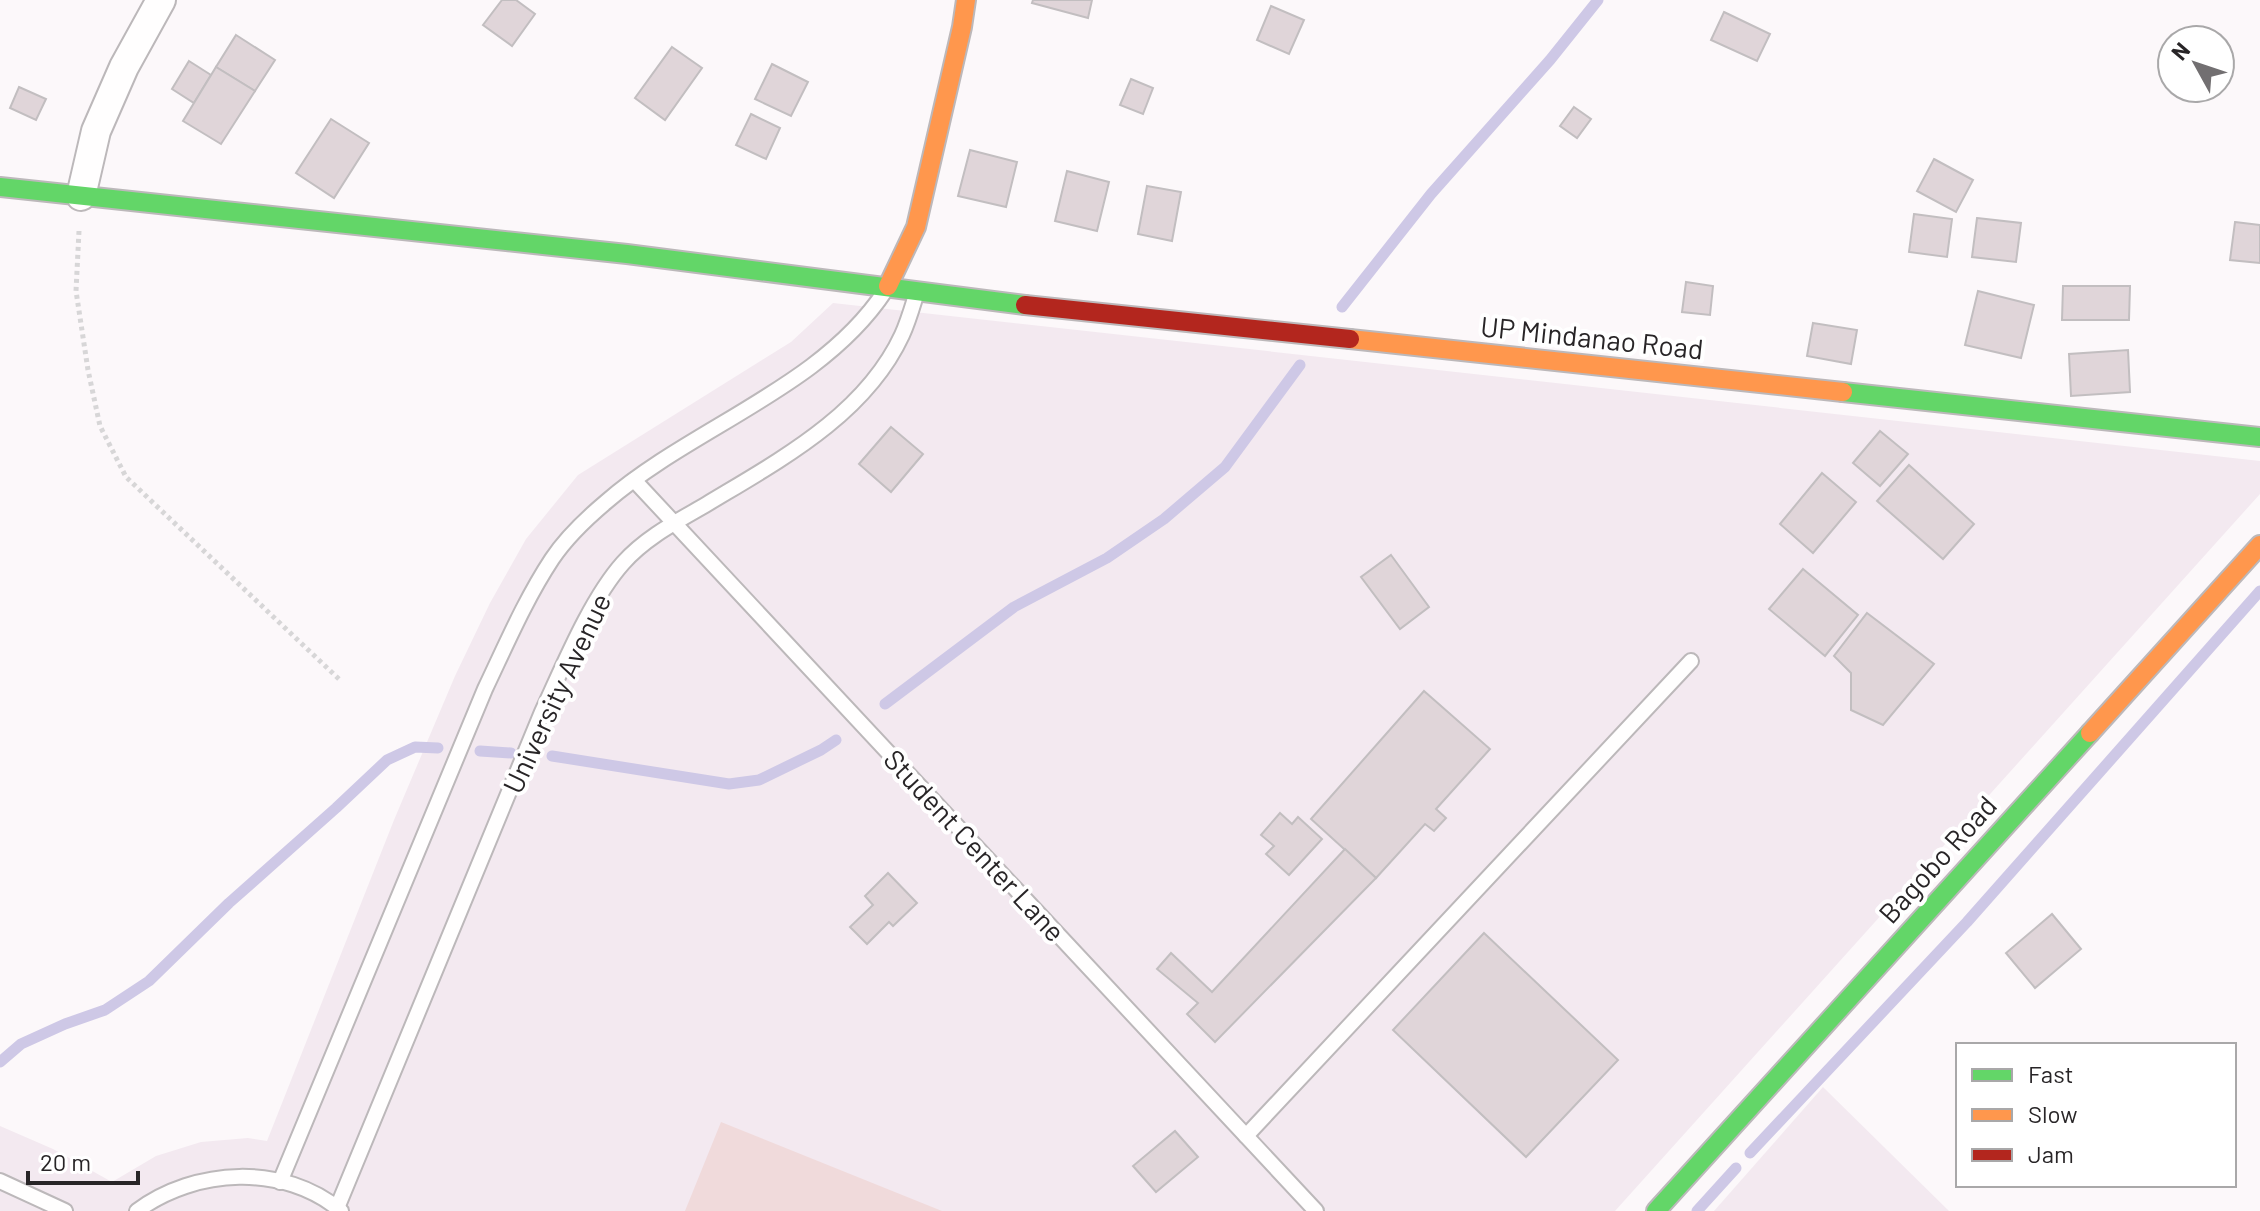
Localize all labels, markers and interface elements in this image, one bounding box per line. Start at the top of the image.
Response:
north arrow [2156,24,2236,104]
text: N [2165,37,2195,64]
street label: UP Mindanao Road [1479,308,1705,366]
street label: University Avenue [495,588,617,798]
street label: Student Center Lane [877,742,1073,948]
street label: Bagobo Road [1871,788,2003,930]
legend [1956,1043,2236,1187]
text: Fast [2028,1059,2073,1088]
text: Slow [2028,1099,2077,1128]
scale bar [28,1135,138,1185]
text: Jam [2028,1139,2074,1168]
text: 20 m [40,1147,91,1176]

